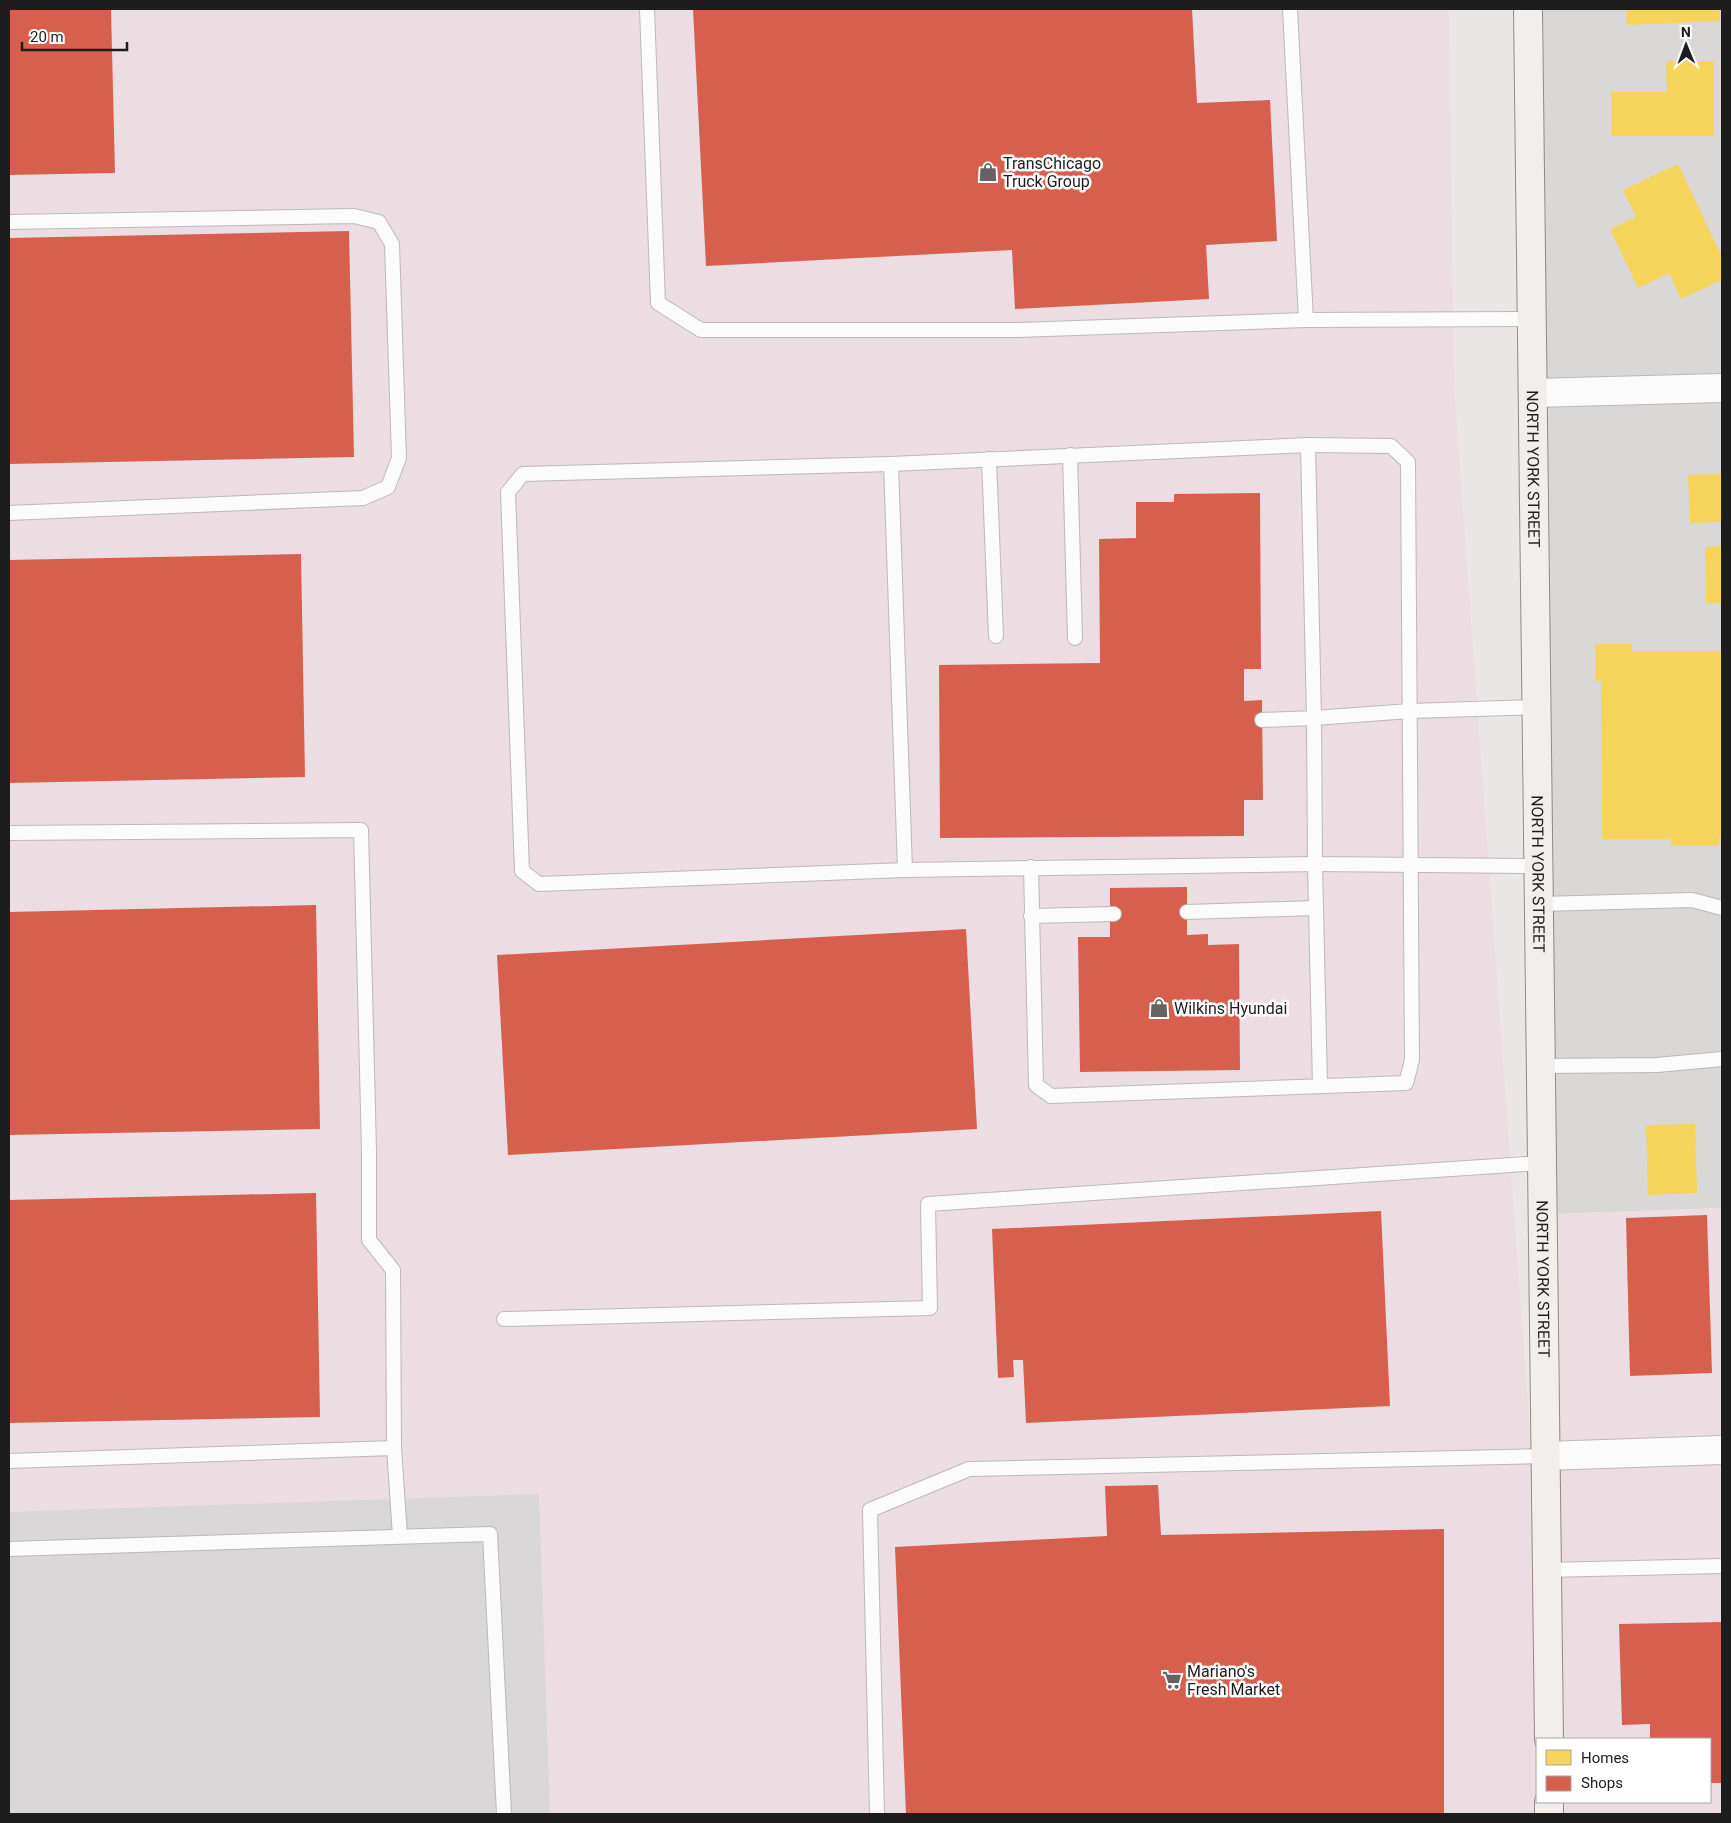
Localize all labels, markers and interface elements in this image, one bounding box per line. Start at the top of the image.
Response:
scale bar [22,20,128,52]
north arrow [1661,20,1711,70]
text: N [1681,24,1691,40]
text: 20 m [30,28,64,46]
place label: TransChicago Truck Group [1003,154,1101,191]
shop icon: TransChicago Truck Group [977,161,999,183]
street label: NORTH YORK STREET [1523,390,1544,548]
street label: NORTH YORK STREET [1528,795,1549,953]
shop icon: Wilkins Hyundai [1148,997,1170,1019]
place label: Wilkins Hyundai [1174,999,1287,1018]
street label: NORTH YORK STREET [1533,1200,1554,1358]
place label: Mariano's Fresh Market [1187,1662,1280,1699]
supermarket icon: Mariano's Fresh Market [1161,1669,1183,1691]
legend [1536,1738,1711,1803]
text: Homes [1581,1749,1629,1767]
text: Shops [1581,1774,1623,1792]

